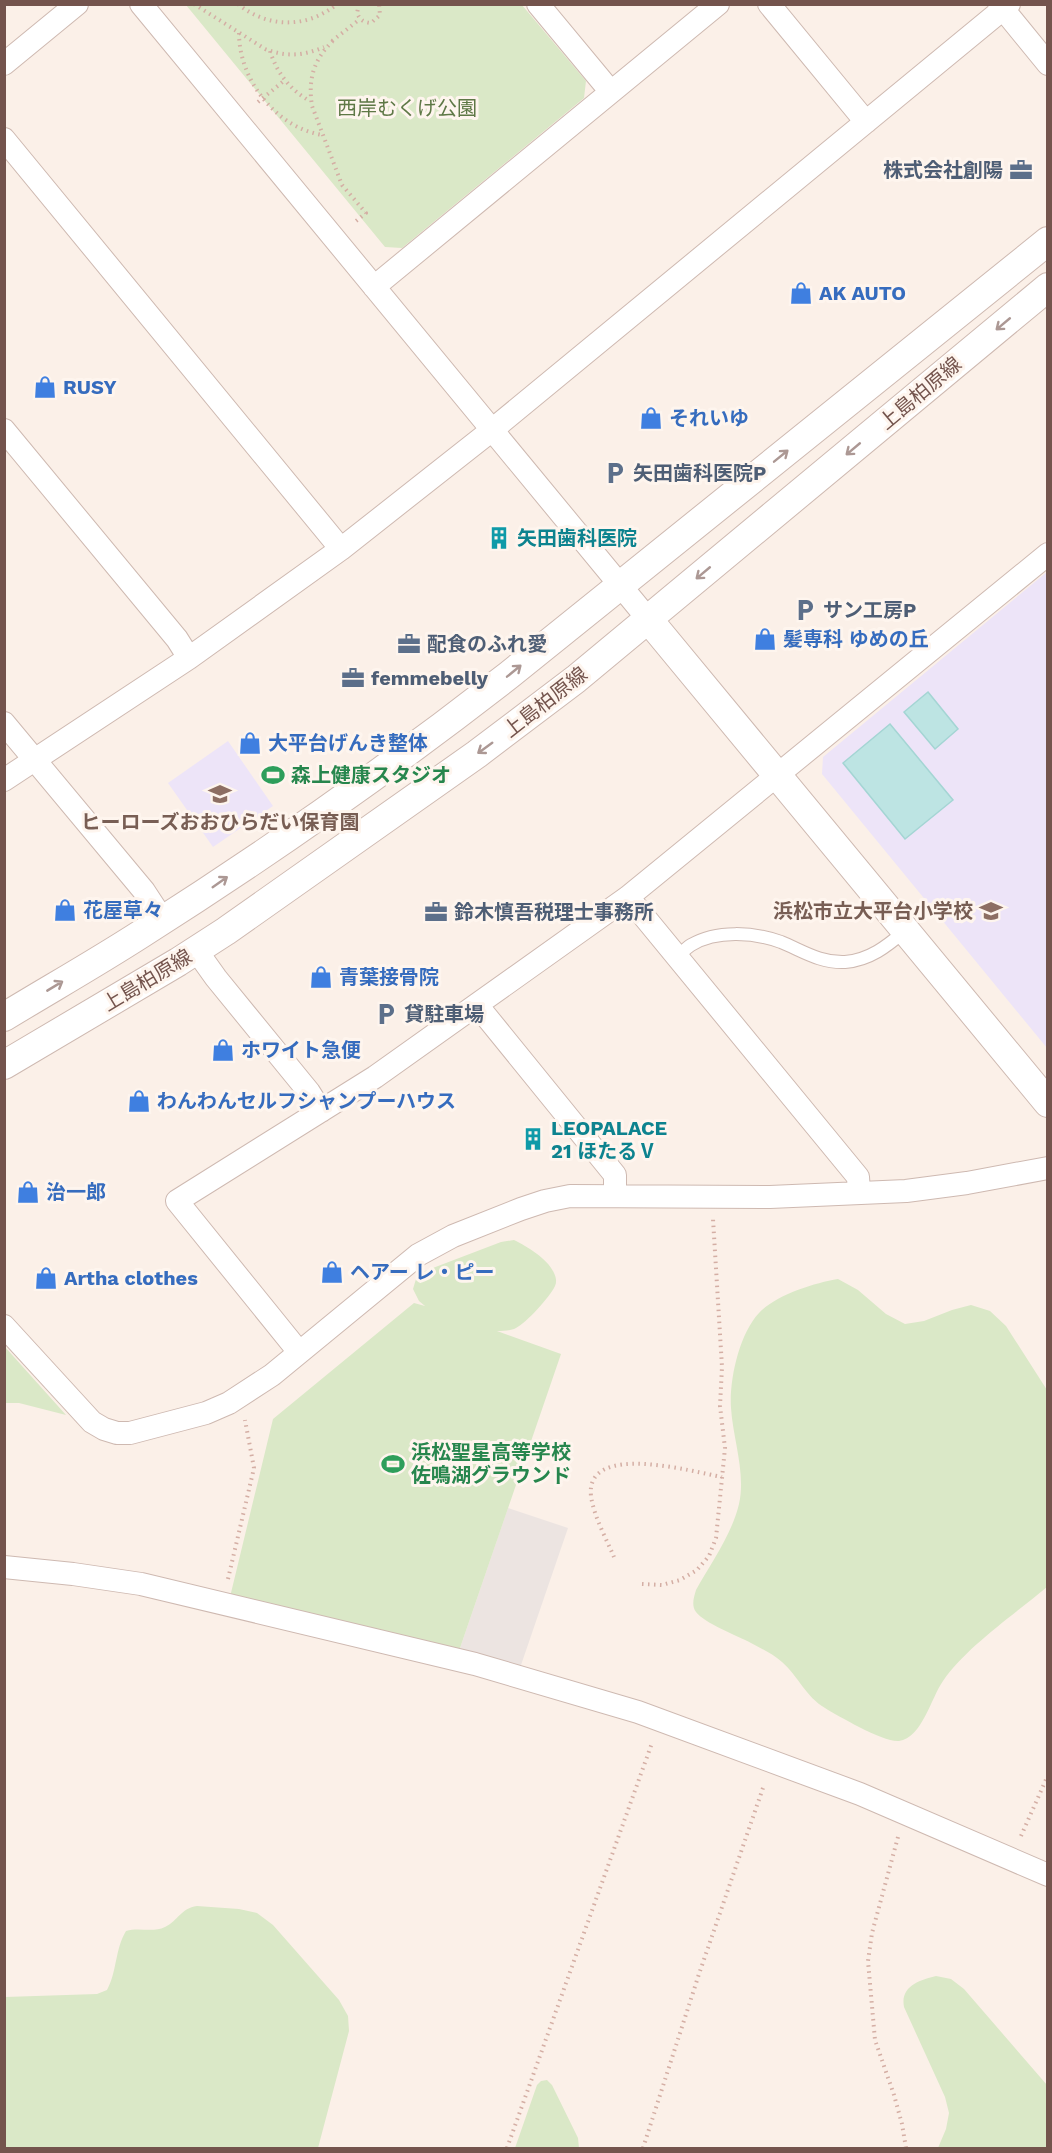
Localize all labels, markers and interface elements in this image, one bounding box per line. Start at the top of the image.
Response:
park label: 西岸むくげ公園 [337,96,477,120]
office icon: 株式会社創陽 [1008,157,1034,183]
place label: 株式会社創陽 [883,158,1003,182]
shop icon: AK AUTO [788,280,814,306]
place label: AK AUTO [819,281,906,305]
one-way arrow [995,317,1011,330]
street label: 上島柏原線 [874,352,966,434]
shop icon: RUSY [32,374,58,400]
place label: RUSY [63,375,117,399]
shop icon: それいゆ [638,405,664,431]
place label: それいゆ [669,406,749,430]
one-way arrow [845,442,861,455]
one-way arrow [772,450,788,463]
parking icon: 矢田歯科医院P [602,460,628,486]
place label: 矢田歯科医院P [633,461,766,485]
building icon: 矢田歯科医院 [486,525,512,551]
place label: 矢田歯科医院 [517,526,637,550]
one-way arrow [695,567,711,580]
parking icon: サン工房P [792,597,818,623]
place label: サン工房P [823,598,916,622]
shop icon: 髪専科 ゆめの丘 [752,626,778,652]
place label: 髪専科 ゆめの丘 [783,627,929,651]
office icon: 配食のふれ愛 [396,631,422,657]
place label: 配食のふれ愛 [427,632,547,656]
street label: 上島柏原線 [498,662,592,742]
one-way arrow [506,664,522,677]
office icon: femmebelly [340,665,366,691]
place label: femmebelly [371,666,489,690]
shop icon: 大平台げんき整体 [237,730,263,756]
place label: 大平台げんき整体 [268,731,428,755]
one-way arrow [478,742,494,754]
sports icon: 森上健康スタジオ [260,762,286,788]
place label: 森上健康スタジオ [291,763,451,787]
school or university icon: ヒーローズおおひらだい保育園 [207,781,233,807]
place label: ヒーローズおおひらだい保育園 [81,810,360,834]
one-way arrow [211,876,228,889]
shop icon: 花屋草々 [52,897,78,923]
place label: 花屋草々 [83,898,163,922]
school or university icon: 浜松市立大平台小学校 [978,898,1004,924]
office icon: 鈴木慎吾税理士事務所 [423,899,449,925]
place label: 浜松市立大平台小学校 [773,899,973,923]
place label: 鈴木慎吾税理士事務所 [454,900,654,924]
street label: 上島柏原線 [98,944,196,1016]
shop icon: 青葉接骨院 [308,964,334,990]
place label: 青葉接骨院 [339,965,439,989]
one-way arrow [46,980,63,992]
parking icon: 貸駐車場 [373,1001,399,1027]
place label: 貸駐車場 [404,1002,484,1026]
shop icon: ホワイト急便 [210,1037,236,1063]
place label: ホワイト急便 [241,1038,361,1062]
shop icon: わんわんセルフシャンプーハウス [126,1088,152,1114]
place label: わんわんセルフシャンプーハウス [157,1089,456,1113]
place label: LEOPALACE 21 ほたるⅤ [551,1116,667,1163]
building icon: LEOPALACE 21 ほたるⅤ [520,1126,546,1152]
shop icon: 治一郎 [15,1179,41,1205]
place label: 治一郎 [46,1180,106,1204]
shop icon: ヘアー レ・ピー [319,1259,345,1285]
place label: ヘアー レ・ピー [350,1260,495,1284]
shop icon: Artha clothes [33,1265,59,1291]
place label: Artha clothes [64,1266,198,1290]
place label: 浜松聖星高等学校 佐鳴湖グラウンド [411,1440,571,1487]
sports icon: 浜松聖星高等学校 佐鳴湖グラウンド [380,1451,406,1477]

